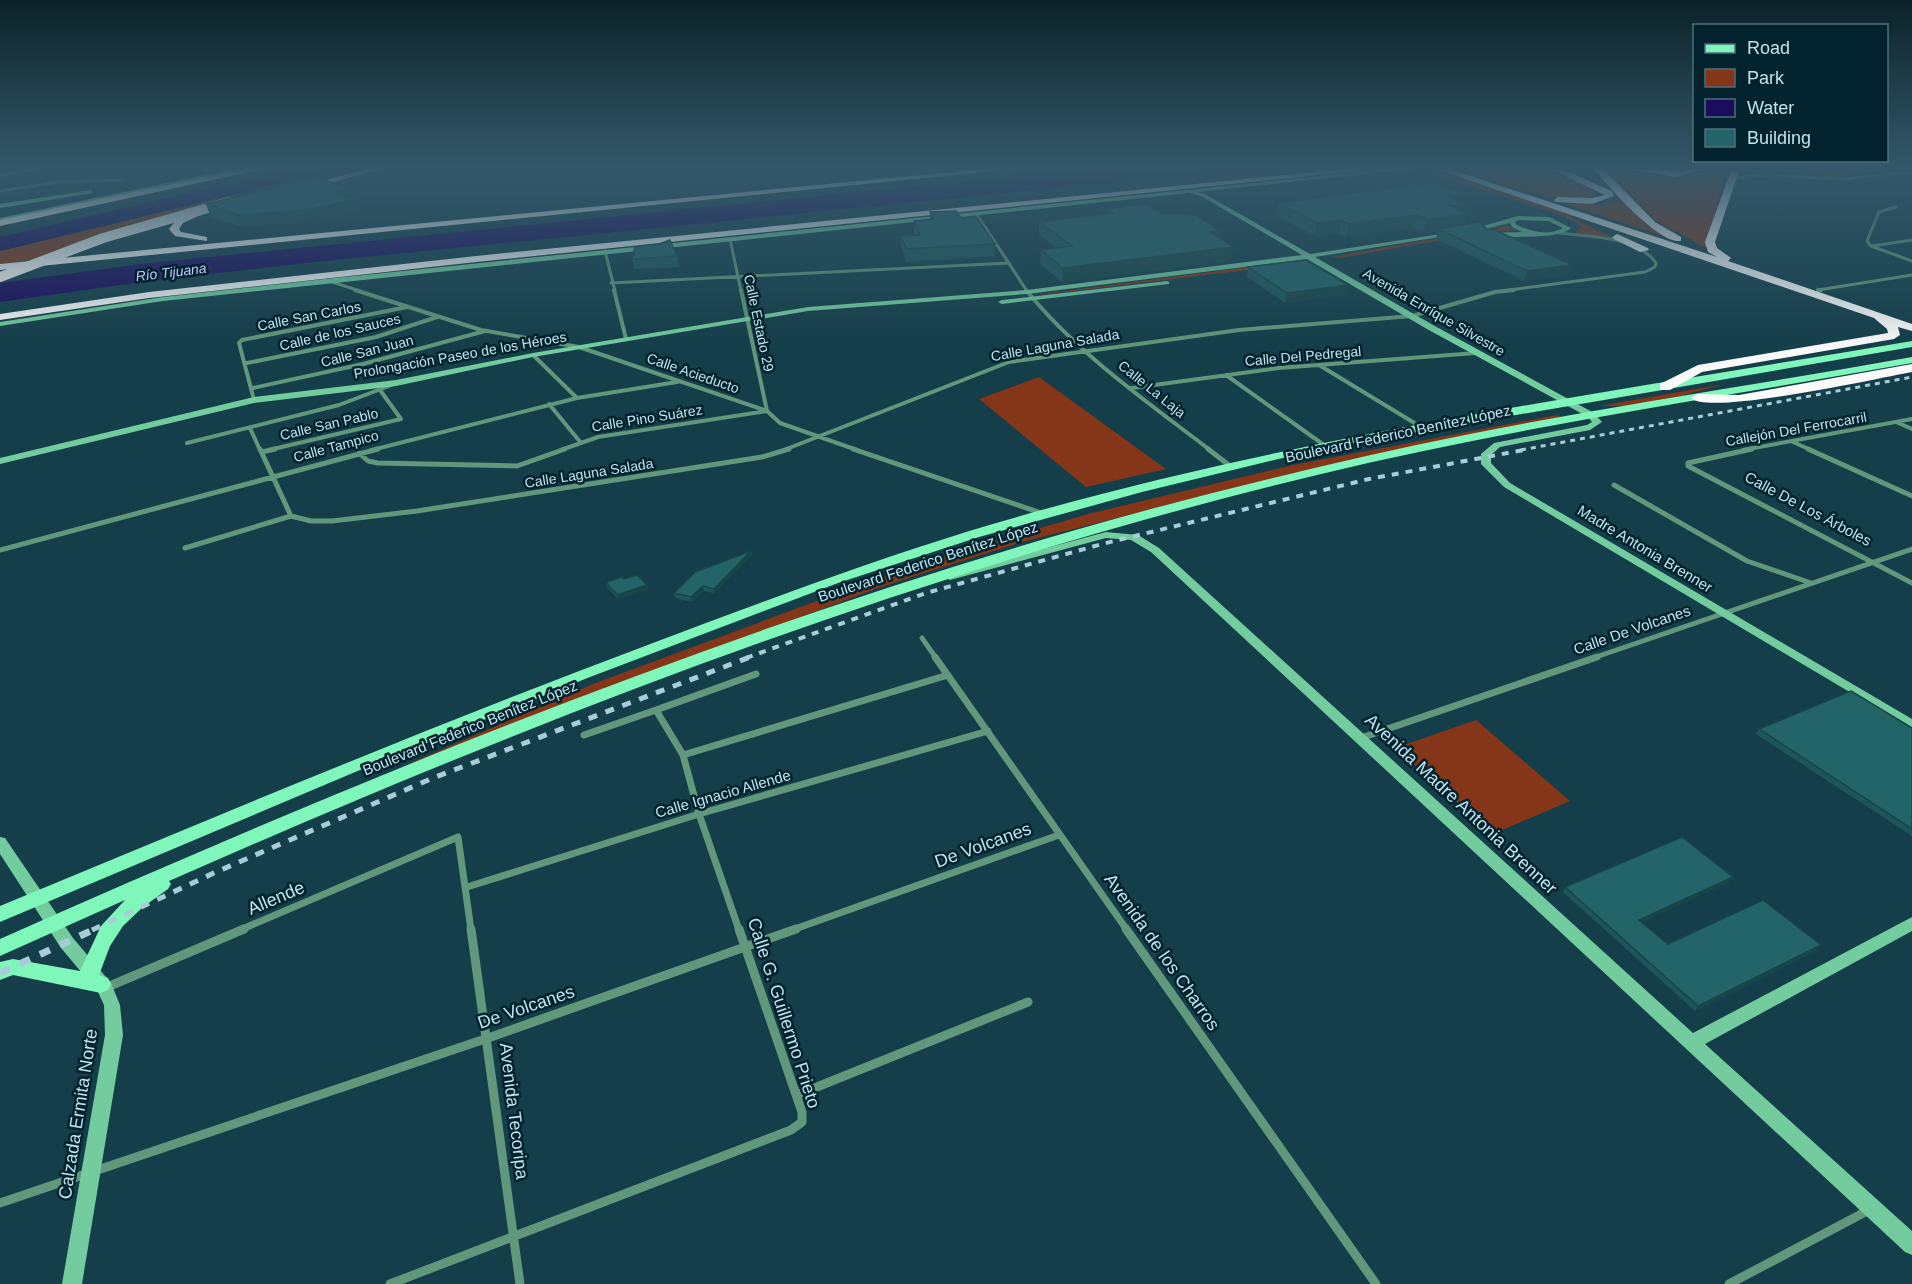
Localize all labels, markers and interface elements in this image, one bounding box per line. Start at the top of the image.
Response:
legend [1693,24,1888,162]
text: Road [1747,38,1790,58]
text: Park [1747,68,1785,88]
text: Water [1747,98,1794,118]
text: Building [1747,128,1811,148]
water label: Río Tijuana [135,260,208,284]
street label: Avenida Enríque Silvestre [1360,265,1508,359]
street label: Calle Estado 29 [741,273,777,373]
street label: Calle San Carlos [256,298,362,334]
street label: Calle de los Sauces [278,310,402,354]
street label: Calle Laguna Salada [990,326,1121,364]
street label: Prolongación Paseo de los Héroes [352,328,568,382]
street label: Calle San Juan [319,332,415,370]
street label: Calle Del Pedregal [1244,343,1362,369]
street label: Calle Acieducto [645,350,741,396]
street label: Calle La Laja [1115,357,1189,421]
street label: Calle Pino Suárez [590,401,704,435]
street label: Boulevard Federico Benítez López [1284,401,1512,466]
street label: Calle San Pablo [278,405,380,443]
street label: Callejón Del Ferrocarril [1724,409,1868,449]
street label: Calle Tampico [292,427,381,465]
street label: Calle Laguna Salada [524,455,655,491]
street label: Calle De Los Árboles [1742,468,1874,549]
street label: Madre Antonia Brenner [1575,502,1716,596]
street label: Boulevard Federico Benítez López [816,518,1040,605]
street label: Calle De Volcanes [1571,602,1693,658]
street label: Boulevard Federico Benítez López [360,677,580,779]
street label: Avenida Madre Antonia Brenner [1361,710,1561,898]
street label: Calle Ignacio Allende [653,766,793,821]
street label: De Volcanes [932,818,1034,872]
street label: Avenida de los Charros [1100,870,1224,1034]
street label: Allende [244,877,308,919]
street label: Calle G. Guillermo Prieto [744,915,824,1111]
street label: De Volcanes [475,981,577,1033]
street label: Calzada Ermita Norte [55,1027,101,1201]
street label: Avenida Tecoripa [496,1042,532,1181]

